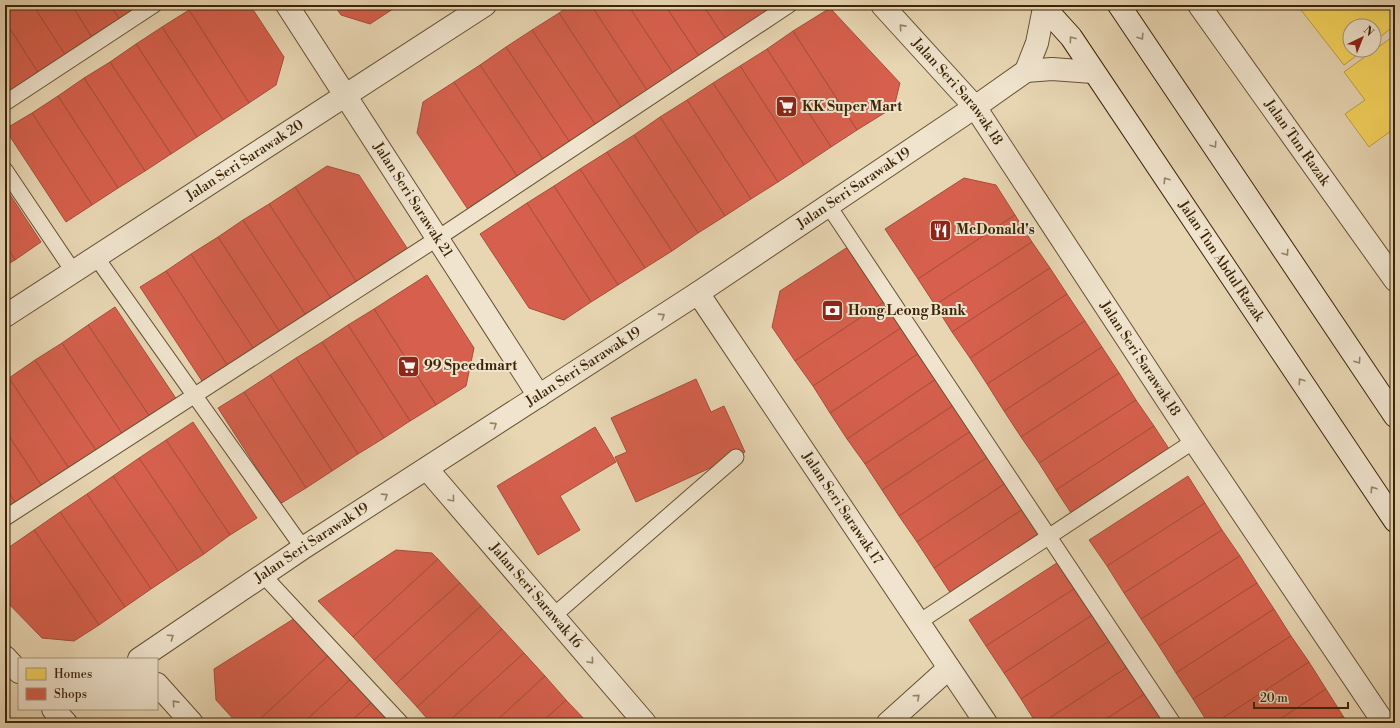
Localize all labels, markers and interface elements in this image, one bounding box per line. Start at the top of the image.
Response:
north arrow [1342,18,1382,58]
text: N [1360,23,1376,40]
one-way arrow [899,24,906,32]
one-way arrow [1137,33,1144,40]
street label: Jalan Seri Sarawak 18 [907,34,1007,149]
one-way arrow [1070,37,1077,44]
supermarket icon: KK Super Mart [774,94,800,120]
street label: Jalan Tun Razak [1260,95,1334,190]
place label: KK Super Mart [802,98,903,116]
street label: Jalan Seri Sarawak 20 [182,116,307,206]
street label: Jalan Seri Sarawak 21 [368,138,457,261]
one-way arrow [1209,141,1217,148]
street label: Jalan Seri Sarawak 19 [793,144,914,234]
one-way arrow [1163,177,1171,184]
street label: Jalan Tun Abdul Razak [1174,196,1268,326]
restaurant icon: McDonald's [927,217,953,243]
place label: McDonald's [956,221,1035,239]
one-way arrow [1281,249,1289,256]
street label: Jalan Seri Sarawak 18 [1095,297,1184,420]
bank icon: Hong Leong Bank [819,298,845,324]
place label: Hong Leong Bank [848,302,966,320]
one-way arrow [658,314,665,321]
street label: Jalan Seri Sarawak 19 [522,323,645,411]
supermarket icon: 99 Speedmart [396,353,422,379]
place label: 99 Speedmart [424,357,518,375]
one-way arrow [1353,357,1361,364]
one-way arrow [1299,378,1306,385]
one-way arrow [490,422,497,430]
street label: Jalan Seri Sarawak 17 [797,447,886,568]
one-way arrow [1371,486,1378,493]
one-way arrow [381,493,388,500]
one-way arrow [447,494,454,501]
street label: Jalan Seri Sarawak 19 [250,499,372,588]
street label: Jalan Seri Sarawak 16 [485,538,586,653]
one-way arrow [167,635,174,642]
one-way arrow [586,656,594,664]
legend [18,658,158,710]
text: Homes [54,667,92,682]
scale bar [1254,684,1348,710]
text: Shops [54,687,87,702]
text: 20 m [1260,691,1288,706]
one-way arrow [912,694,920,702]
one-way arrow [172,701,179,708]

